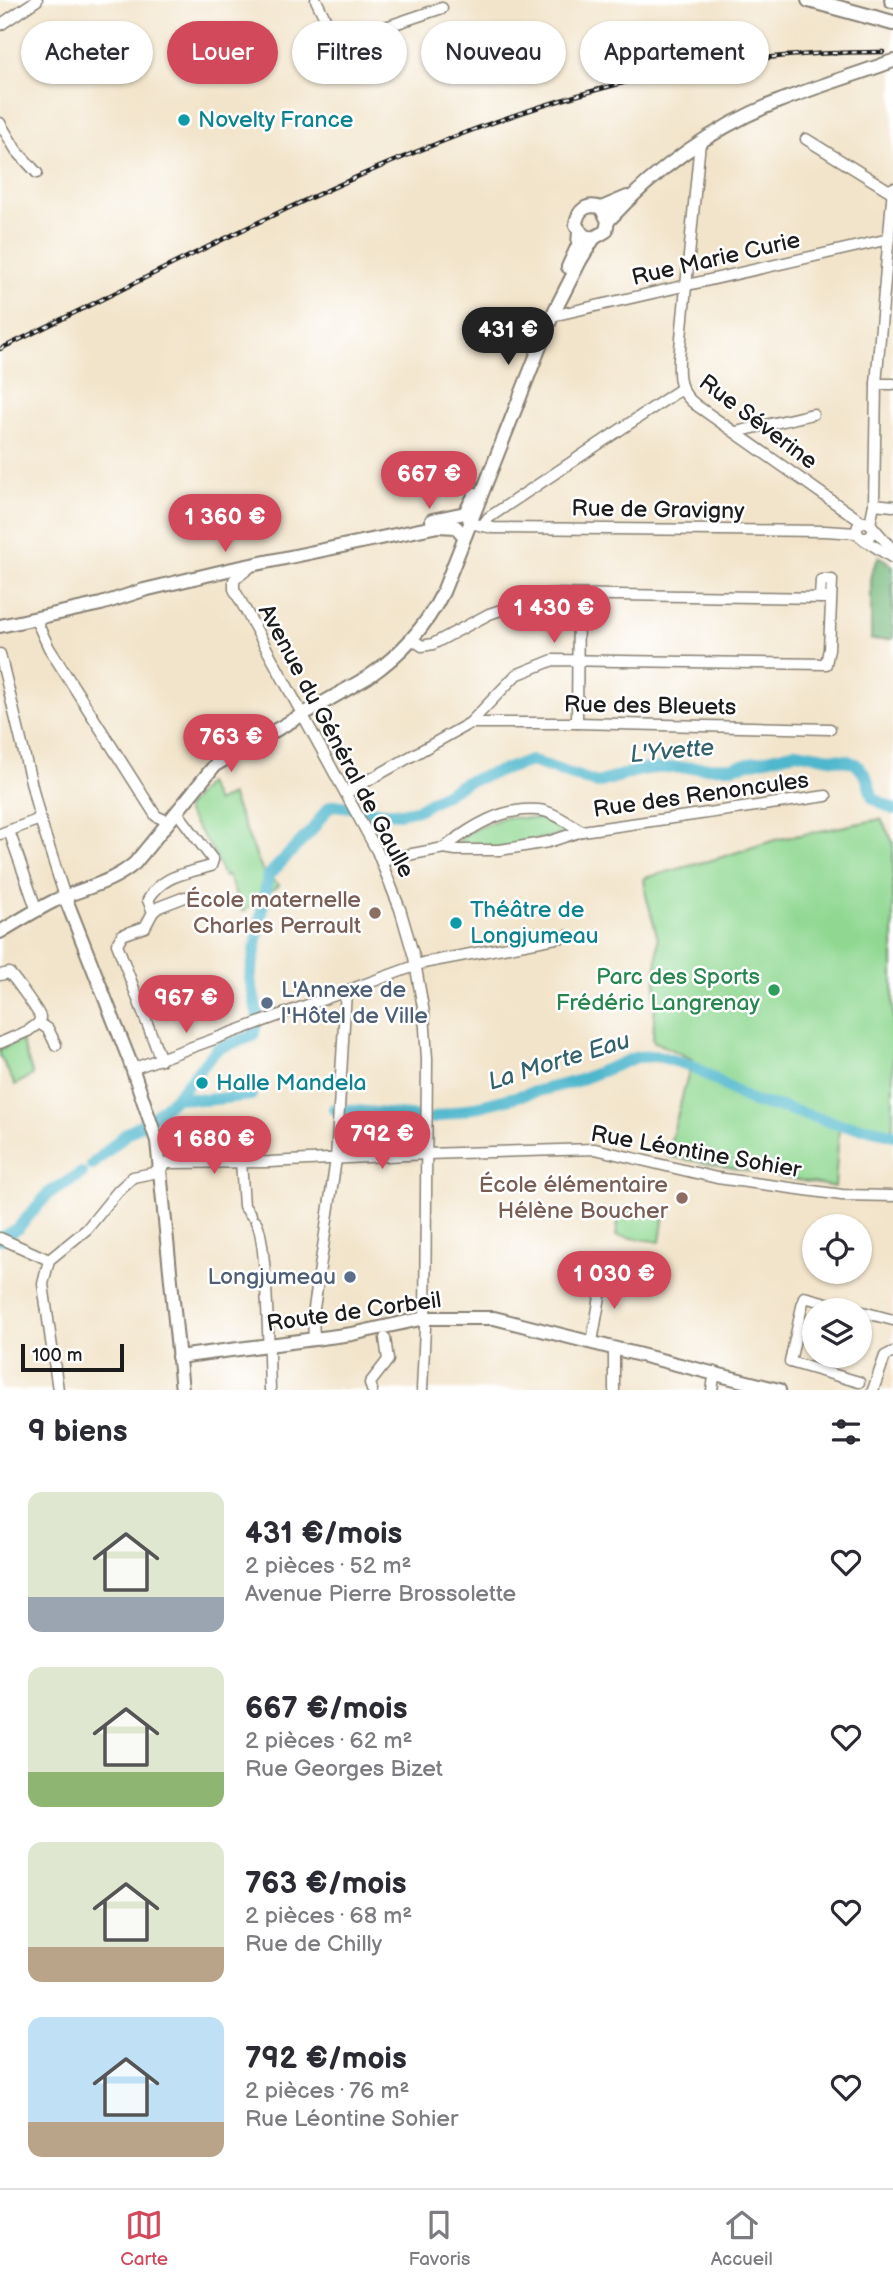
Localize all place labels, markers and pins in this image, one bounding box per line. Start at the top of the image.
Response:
place label: Novelty France [198,106,353,134]
marker: Novelty France [176,112,192,128]
pin: 431 € [459,308,557,367]
pin: 667 € [380,452,478,511]
pin: 1 360 € [160,494,290,554]
pin: 1 430 € [489,586,619,645]
pin: 763 € [182,714,280,774]
place label: École maternelle Charles Perrault [186,886,361,940]
place label: Théâtre de Longjumeau [470,896,599,950]
marker: École maternelle Charles Perrault [367,905,383,921]
marker: Théâtre de Longjumeau [448,915,464,931]
place label: Parc des Sports Frédéric Langrenay [556,963,761,1017]
pin: 967 € [137,976,235,1035]
place label: L'Annexe de l'Hôtel de Ville [281,976,428,1030]
marker: Parc des Sports Frédéric Langrenay [766,982,782,998]
marker: L'Annexe de l'Hôtel de Ville [259,995,275,1011]
place label: Halle Mandela [216,1069,366,1097]
marker: Halle Mandela [194,1075,210,1091]
pin: 792 € [333,1112,431,1171]
pin: 1 680 € [149,1116,279,1176]
place label: École élémentaire Hélène Boucher [479,1171,669,1225]
marker: École élémentaire Hélène Boucher [674,1190,690,1206]
pin: 1 030 € [549,1252,679,1311]
place label: Longjumeau [207,1263,336,1291]
marker: Longjumeau [342,1269,358,1285]

